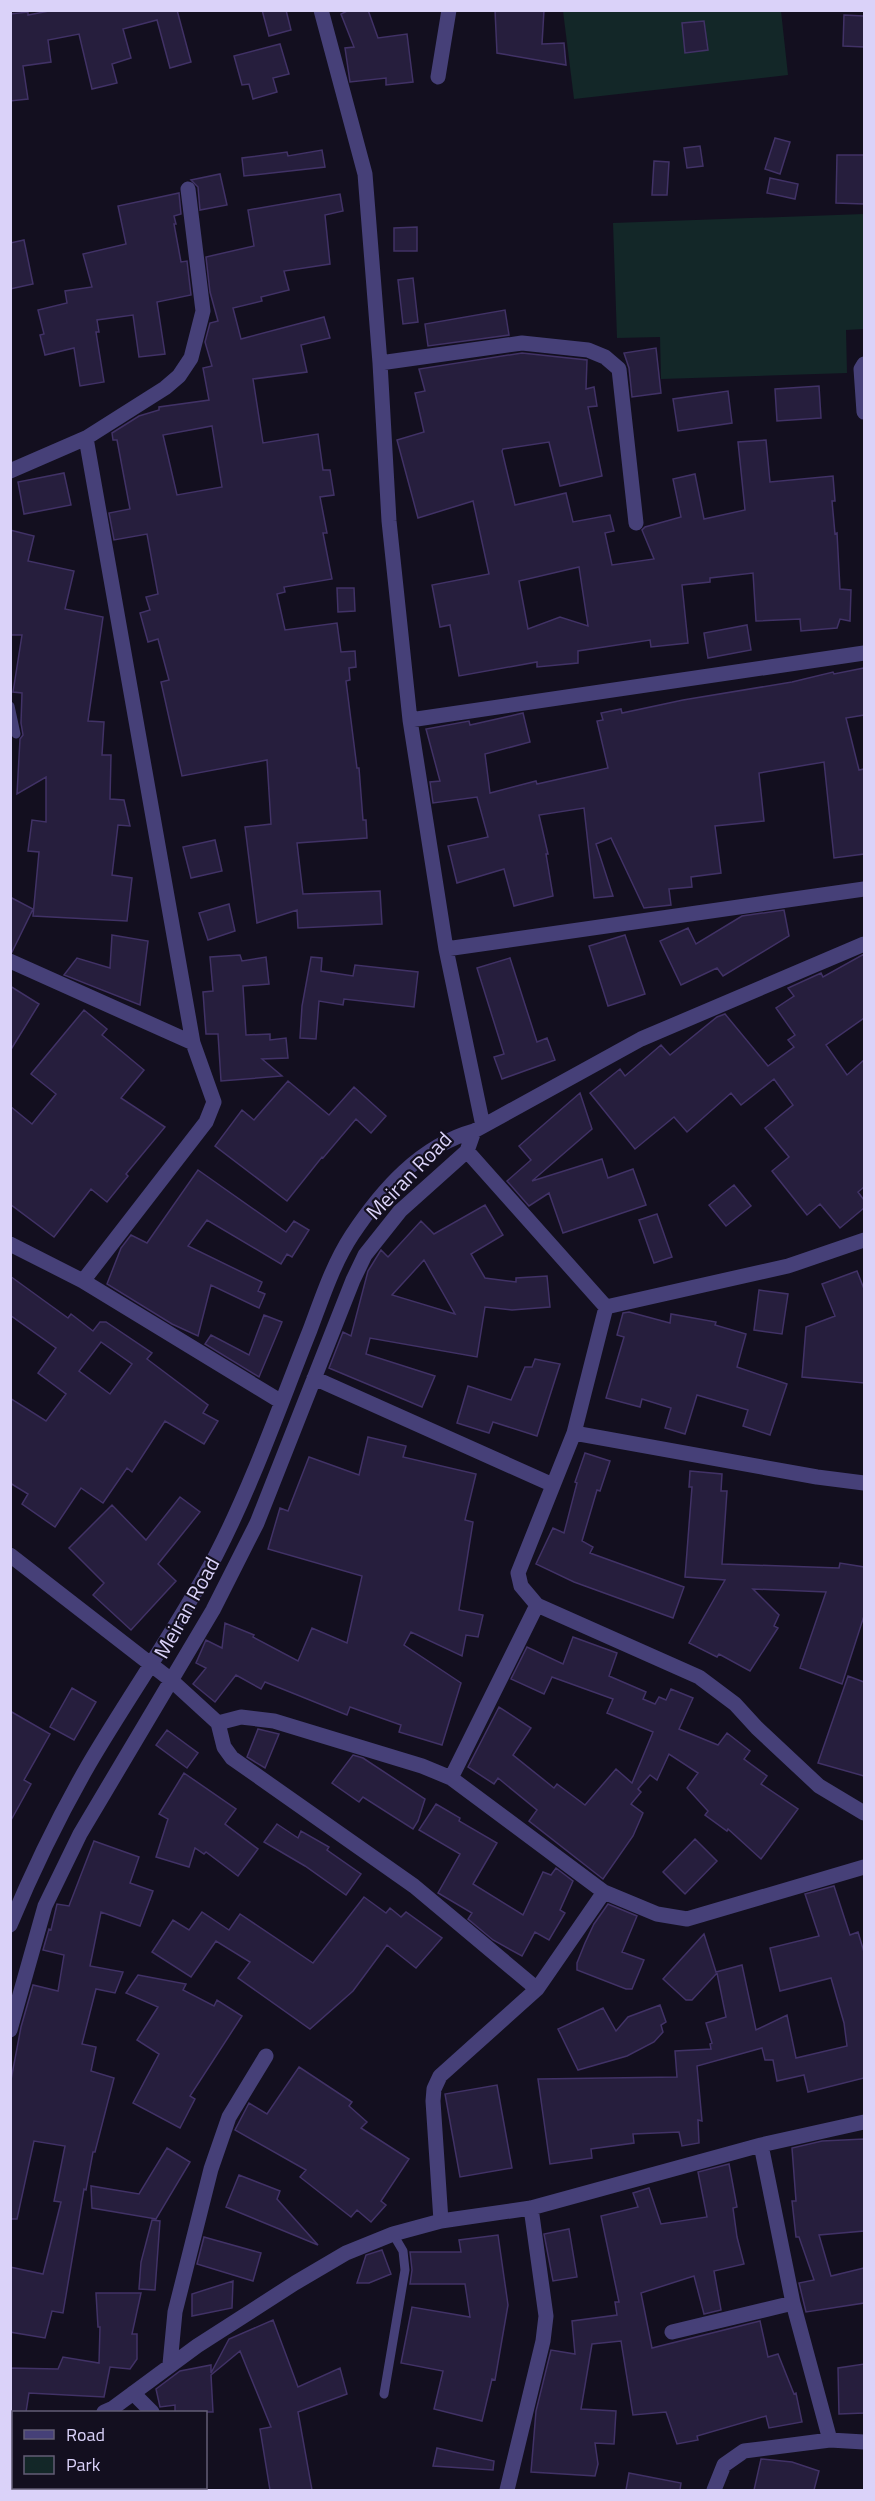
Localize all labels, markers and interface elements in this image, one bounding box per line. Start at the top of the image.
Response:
street label: Meiran Road [358,1124,459,1227]
street label: Meiran Road [145,1551,227,1664]
legend [12,2411,207,2489]
text: Road [66,2421,105,2448]
text: Park [66,2451,101,2478]

